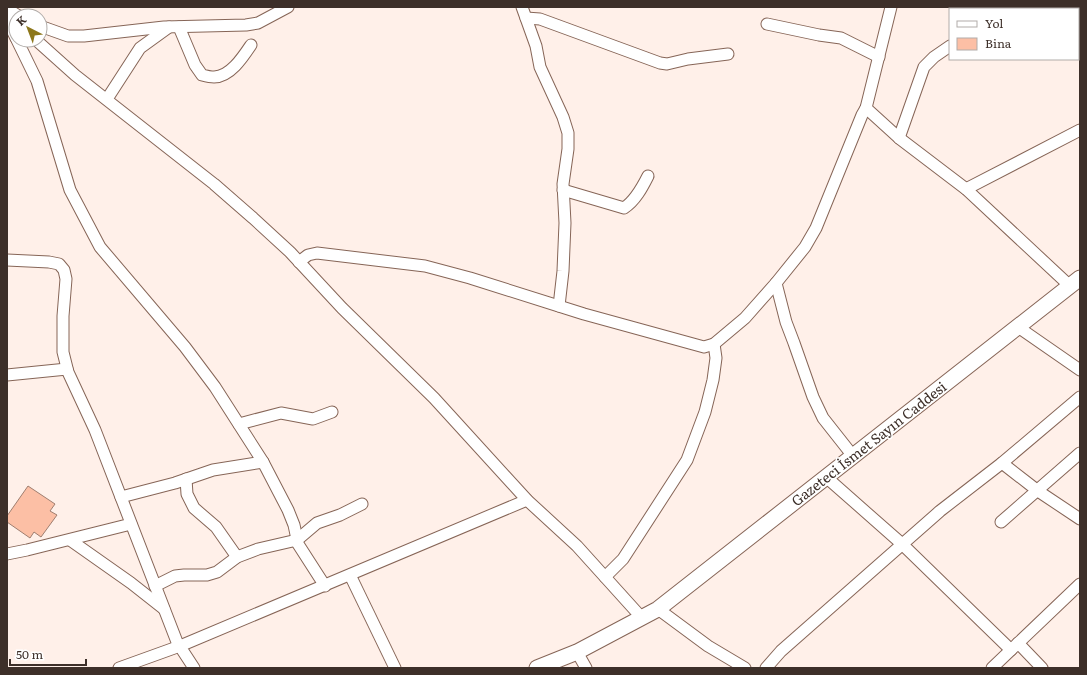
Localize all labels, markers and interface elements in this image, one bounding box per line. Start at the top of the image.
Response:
north arrow [8,8,48,48]
legend [949,8,1079,60]
text: K [12,11,29,29]
text: Yol [985,14,1003,32]
text: Bina [985,34,1012,52]
street label: Gazeteci İsmet Sayın Caddesi [787,376,950,510]
scale bar [10,641,86,667]
text: 50 m [16,645,43,663]

